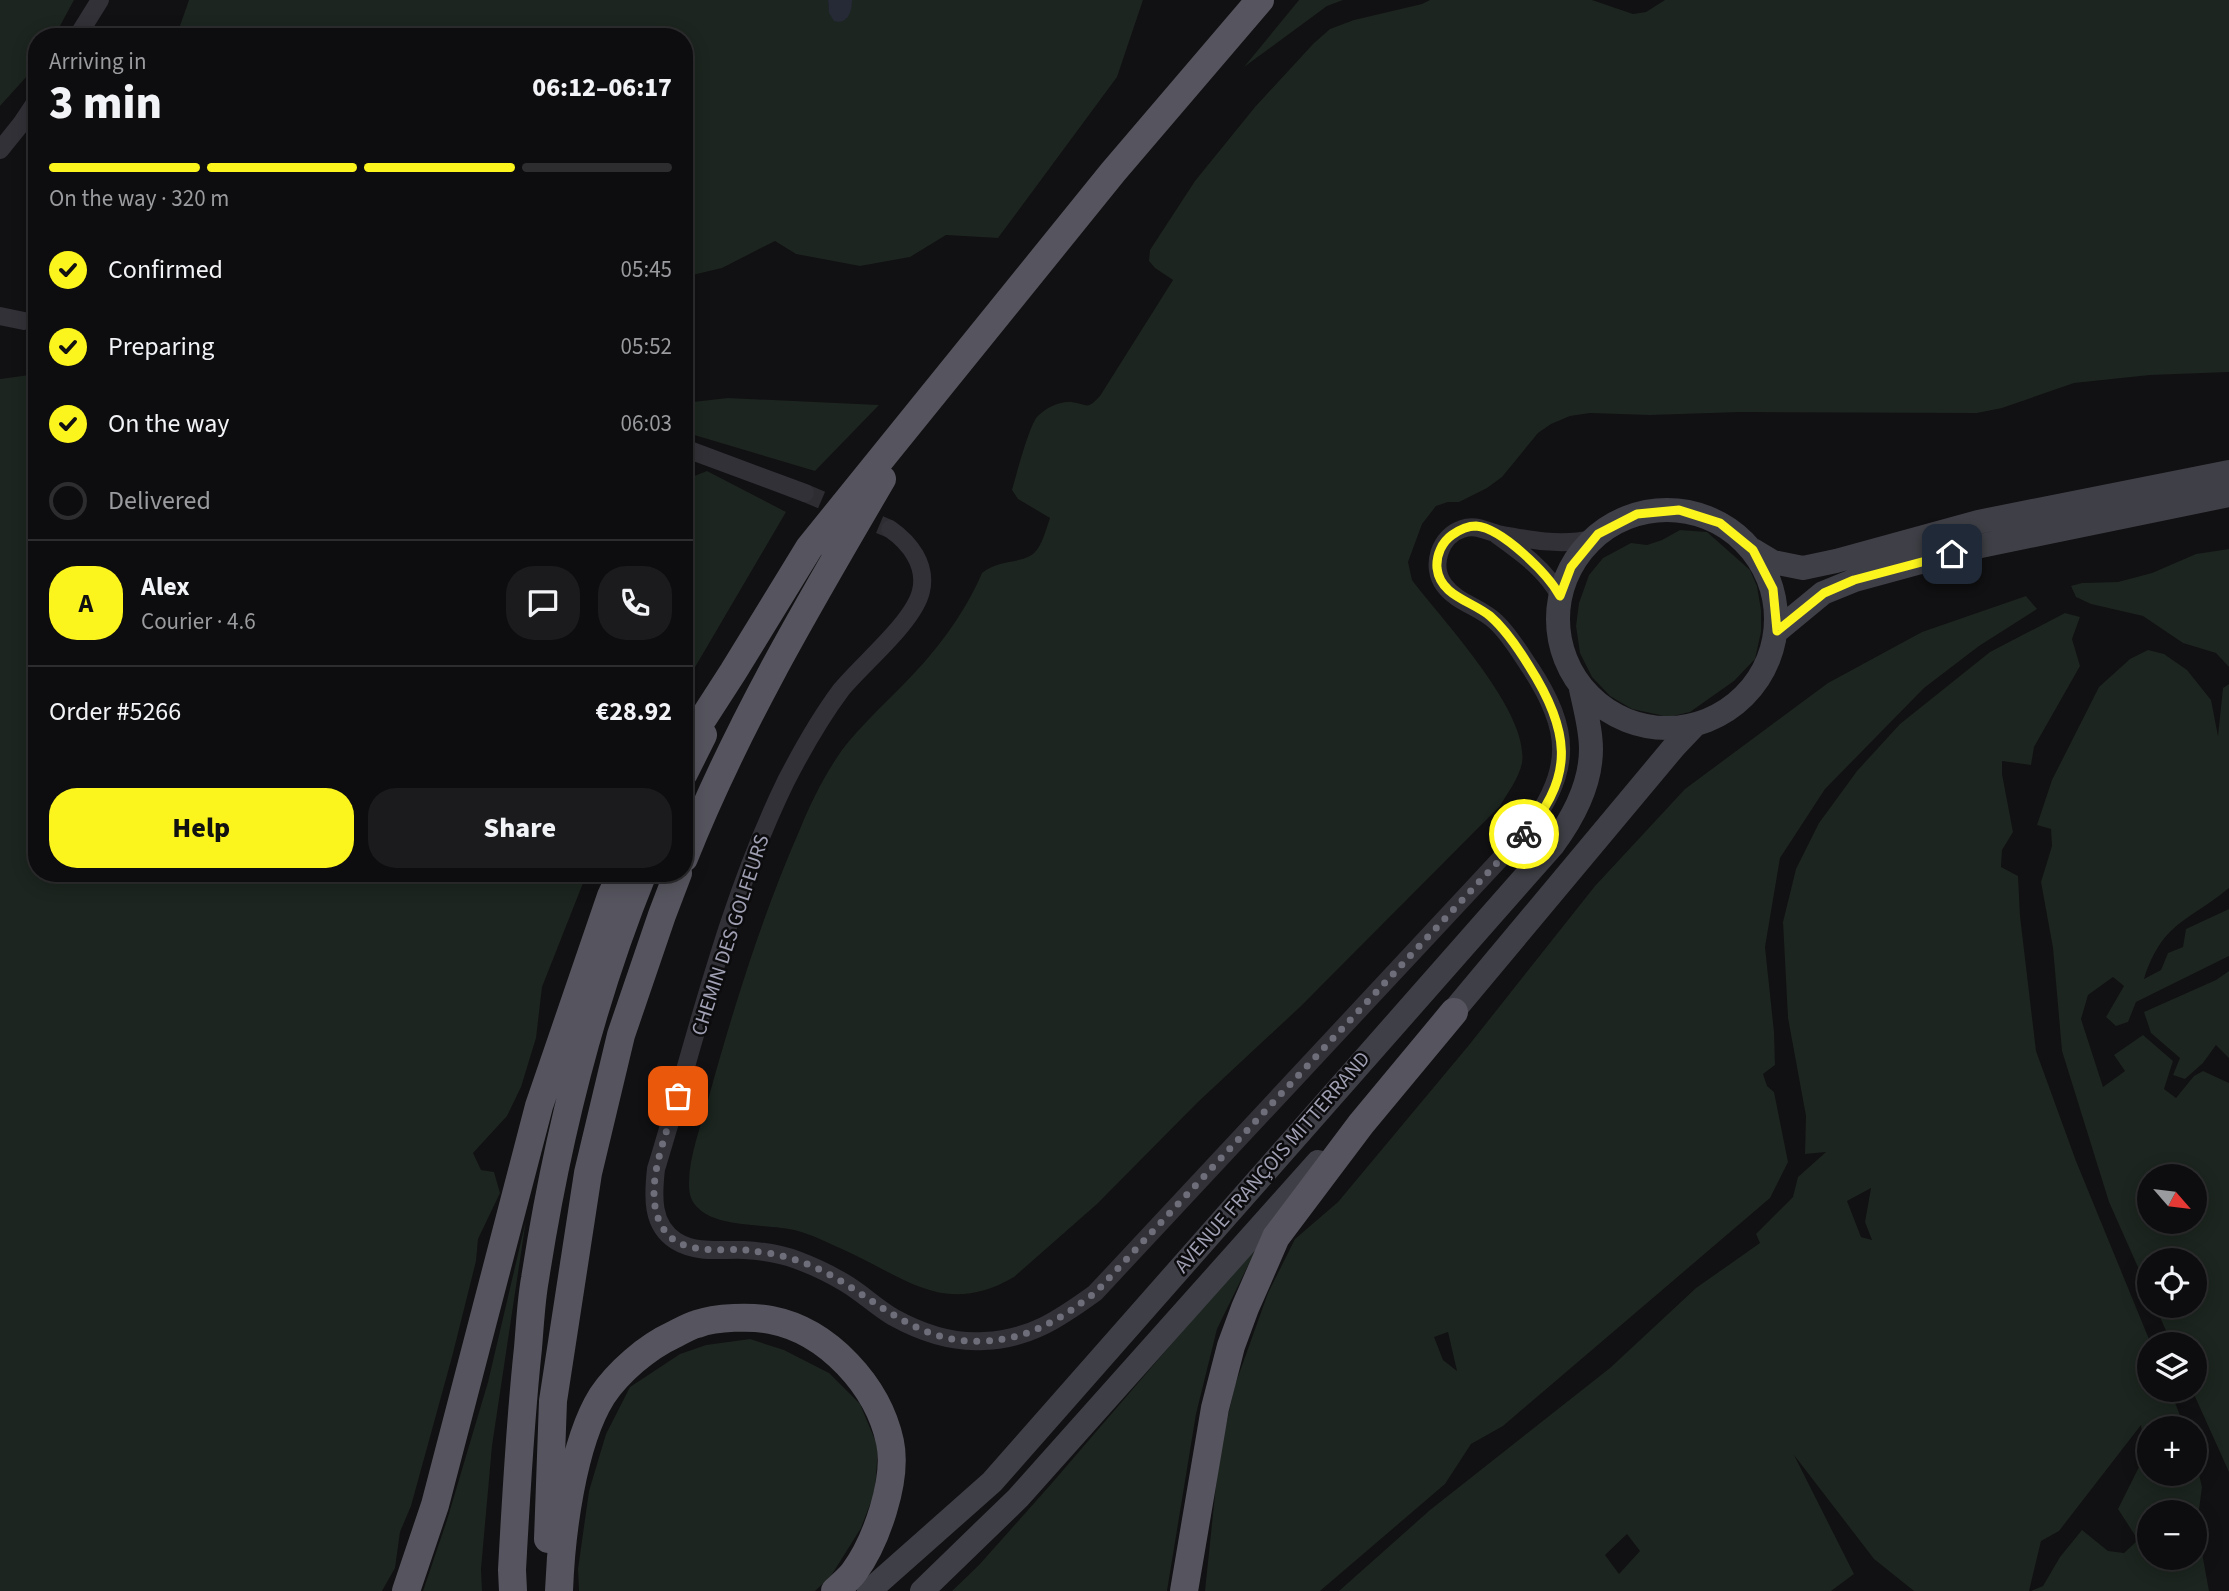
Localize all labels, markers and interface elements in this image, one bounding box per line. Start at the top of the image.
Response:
text: Arriving in [49,45,147,78]
text: 06:12–06:17 [532,69,672,106]
text: 3 min [49,71,162,136]
text: On the way · 320 m [49,182,229,215]
icon: check [49,251,87,289]
text: Confirmed [108,251,223,288]
text: 05:45 [621,253,672,286]
icon: check [49,328,87,366]
text: Preparing [108,328,214,365]
text: 05:52 [621,330,672,363]
icon: check [49,405,87,443]
text: On the way [108,405,229,442]
text: 06:03 [621,407,672,440]
text: Delivered [108,482,211,519]
pin [1922,524,1982,584]
icon: home [1933,535,1971,573]
button: chat [506,566,580,640]
button: phone [598,566,672,640]
text: Alex [141,568,190,605]
text: A [79,585,93,622]
text: Courier · 4.6 [141,605,256,638]
text: Order #5266 [49,693,181,730]
text: €28.92 [596,693,672,730]
button: Help [49,788,354,868]
button: Share [368,788,672,868]
courier [1489,799,1559,869]
icon: bike [1505,815,1543,853]
street label: CHEMIN DES GOLFEURS [683,831,777,1039]
street label: AVENUE FRANÇOIS MITTERRAND [1167,1045,1377,1279]
pin [648,1066,708,1126]
icon: bag [659,1077,697,1115]
north arrow [2137,1164,2207,1234]
map controls [2137,1164,2207,1570]
button: locate [2137,1248,2207,1318]
button: layers [2137,1332,2207,1402]
button: + [2137,1416,2207,1486]
button: − [2137,1500,2207,1570]

